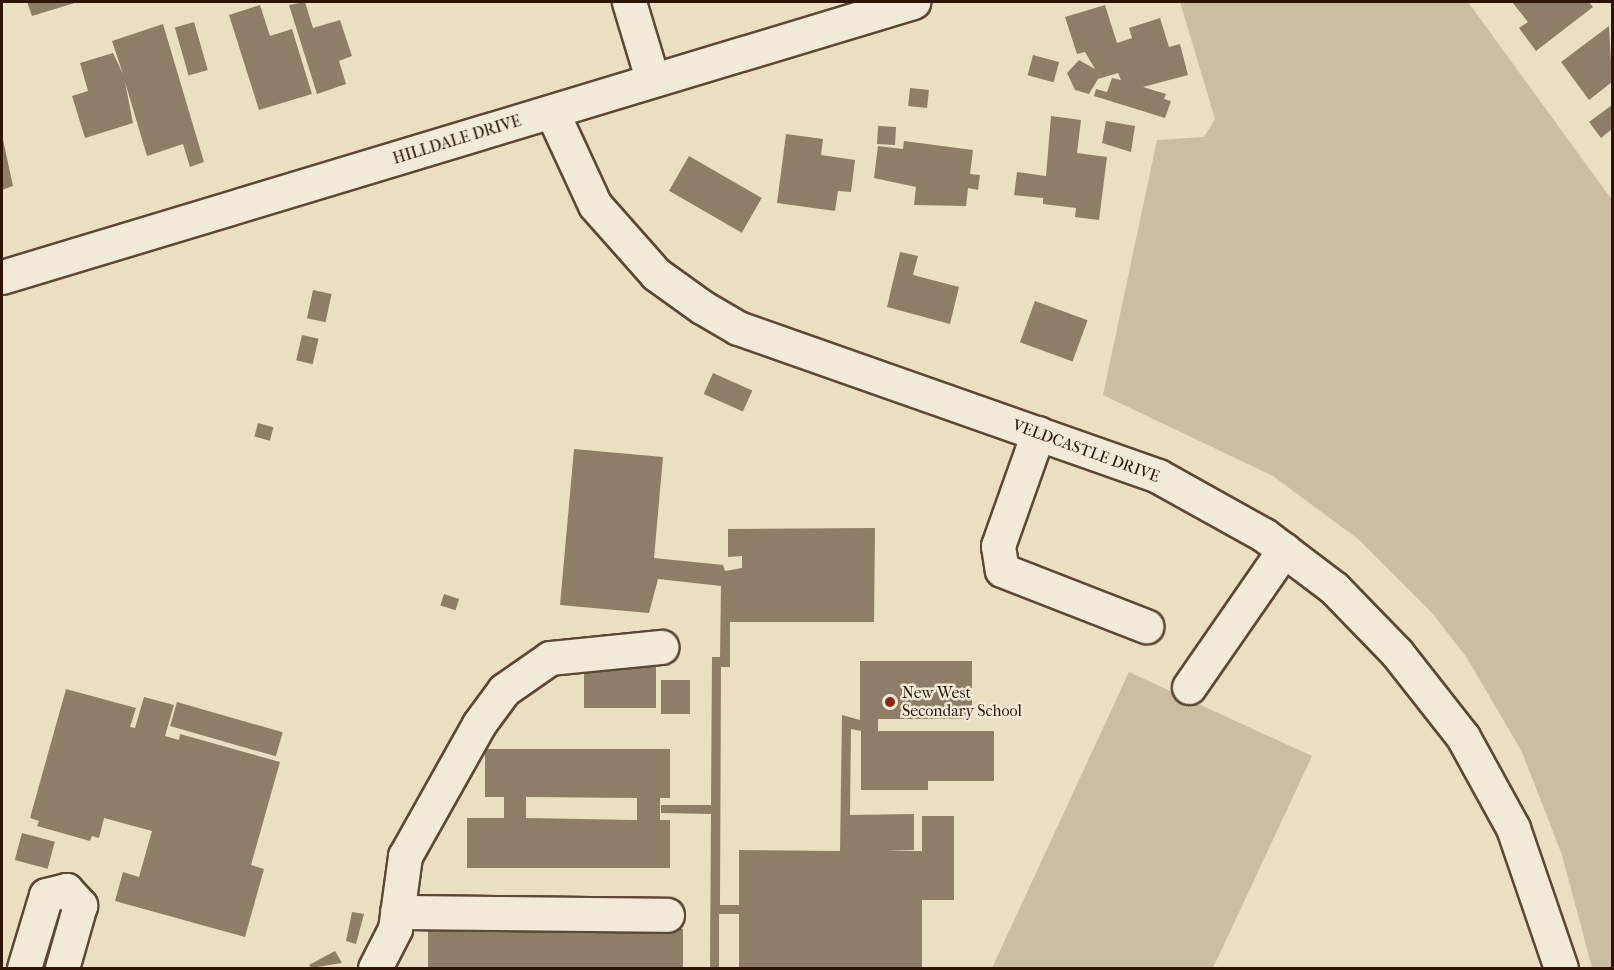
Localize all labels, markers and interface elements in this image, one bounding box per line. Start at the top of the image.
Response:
street label: HILLDALE DRIVE [390,111,524,169]
street label: VELDCASTLE DRIVE [1010,415,1162,487]
place label: New West Secondary School [902,683,1022,721]
marker: New West Secondary School [883,695,897,709]

